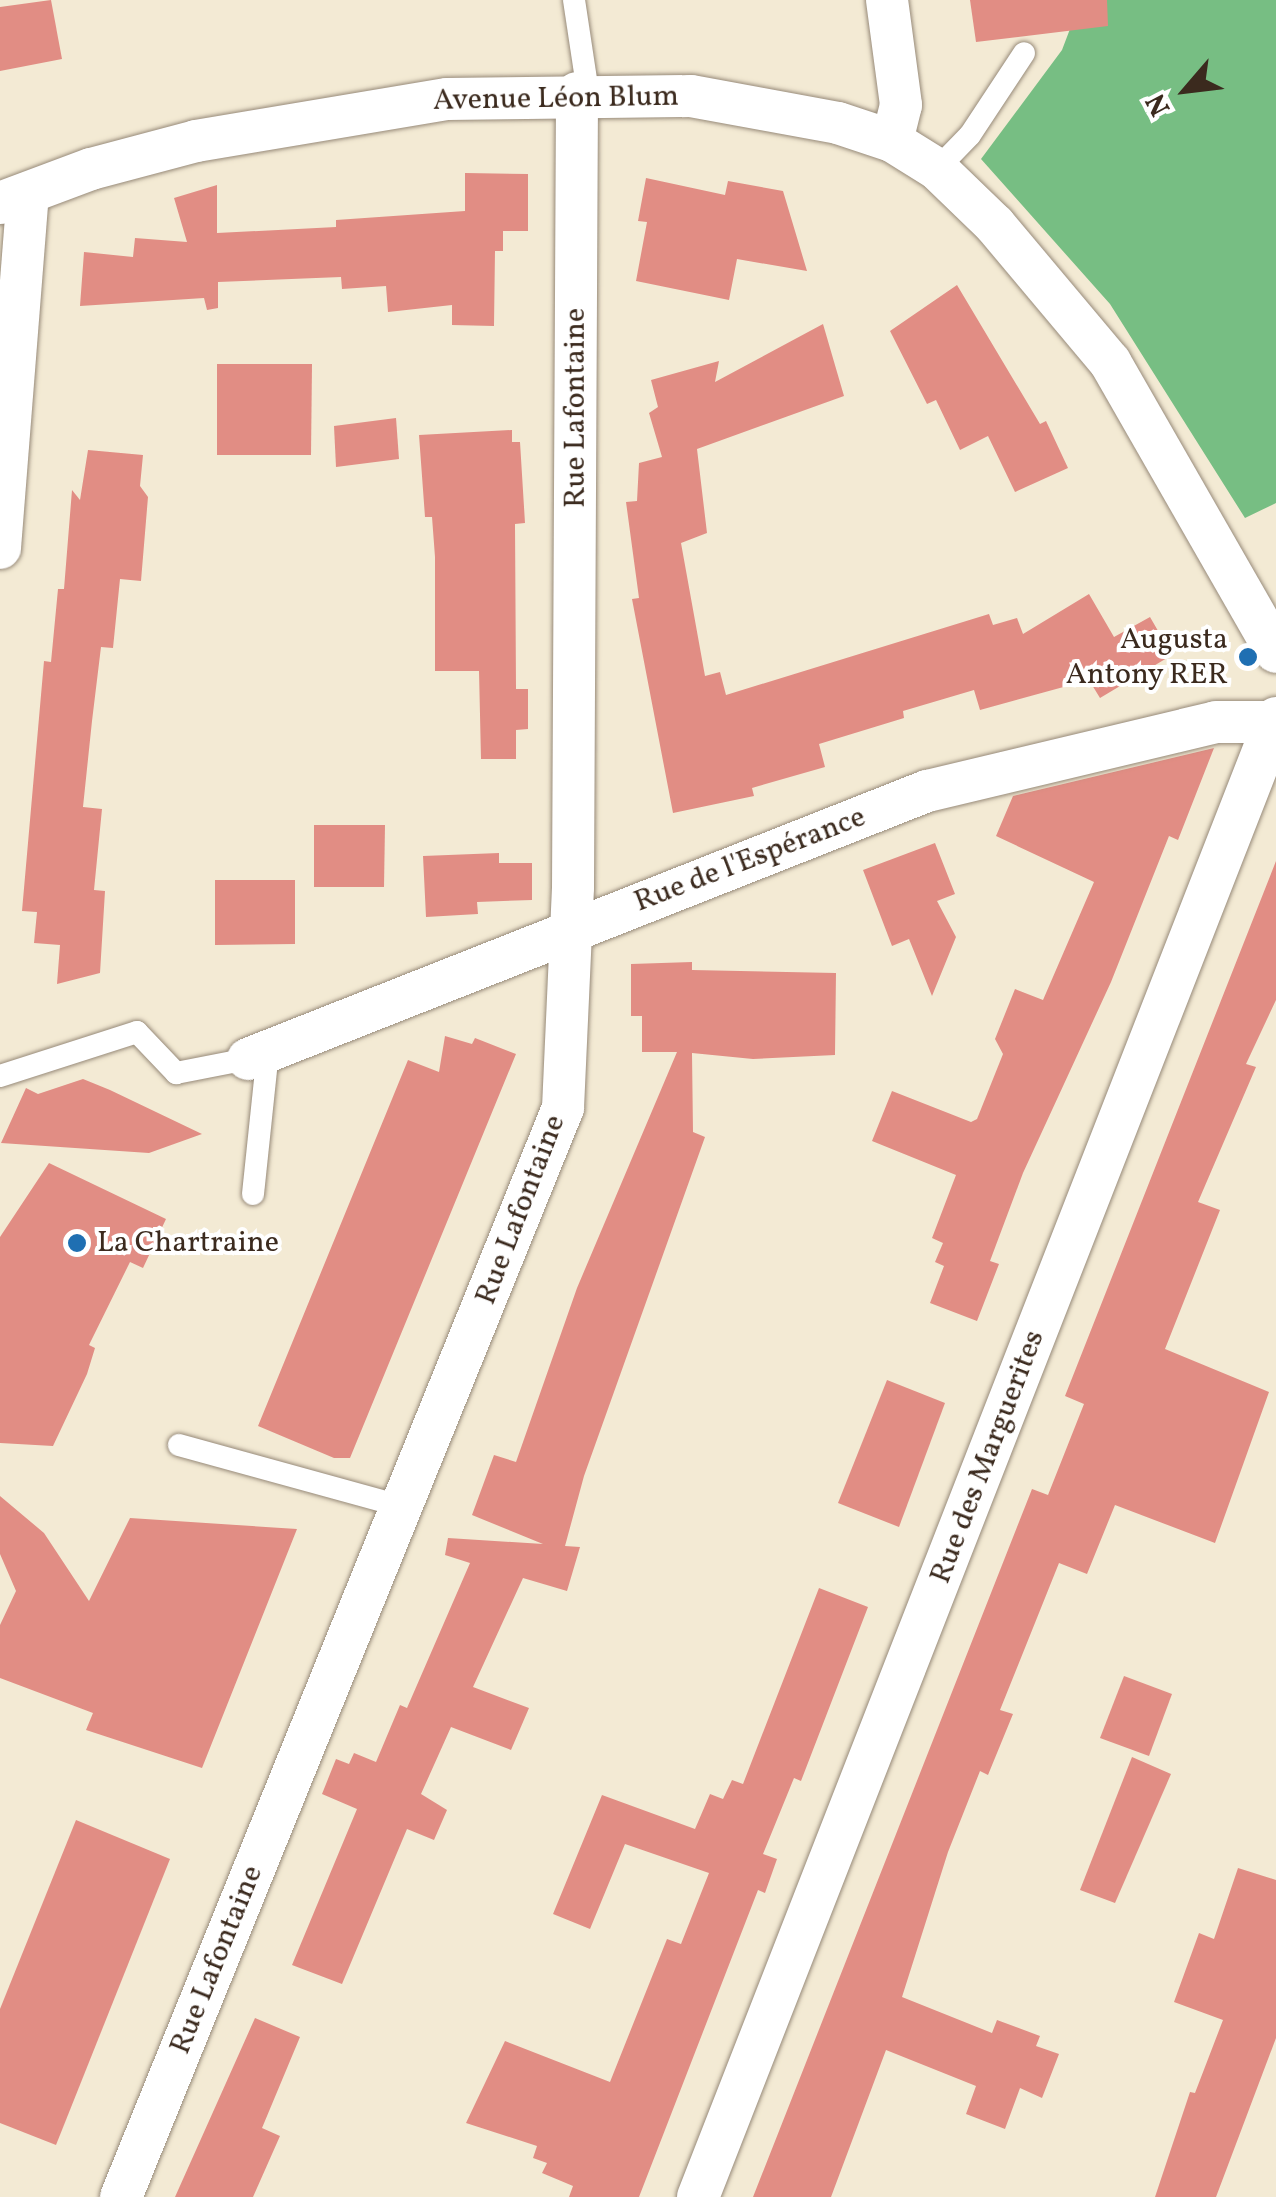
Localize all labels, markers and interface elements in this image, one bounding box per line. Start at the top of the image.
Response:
north arrow [1136,40,1236,140]
street label: Avenue Léon Blum [433,79,679,119]
text: N [1137,86,1181,122]
street label: Rue Lafontaine [558,308,594,508]
place label: Augusta Antony RER [1065,622,1228,692]
marker: Augusta Antony RER [1237,646,1259,668]
street label: Rue de l'Espérance [629,799,871,921]
street label: Rue Lafontaine [468,1110,574,1310]
place label: La Chartraine [97,1225,279,1261]
marker: La Chartraine [66,1232,88,1254]
street label: Rue des Marguerites [923,1325,1053,1589]
street label: Rue Lafontaine [163,1860,271,2060]

